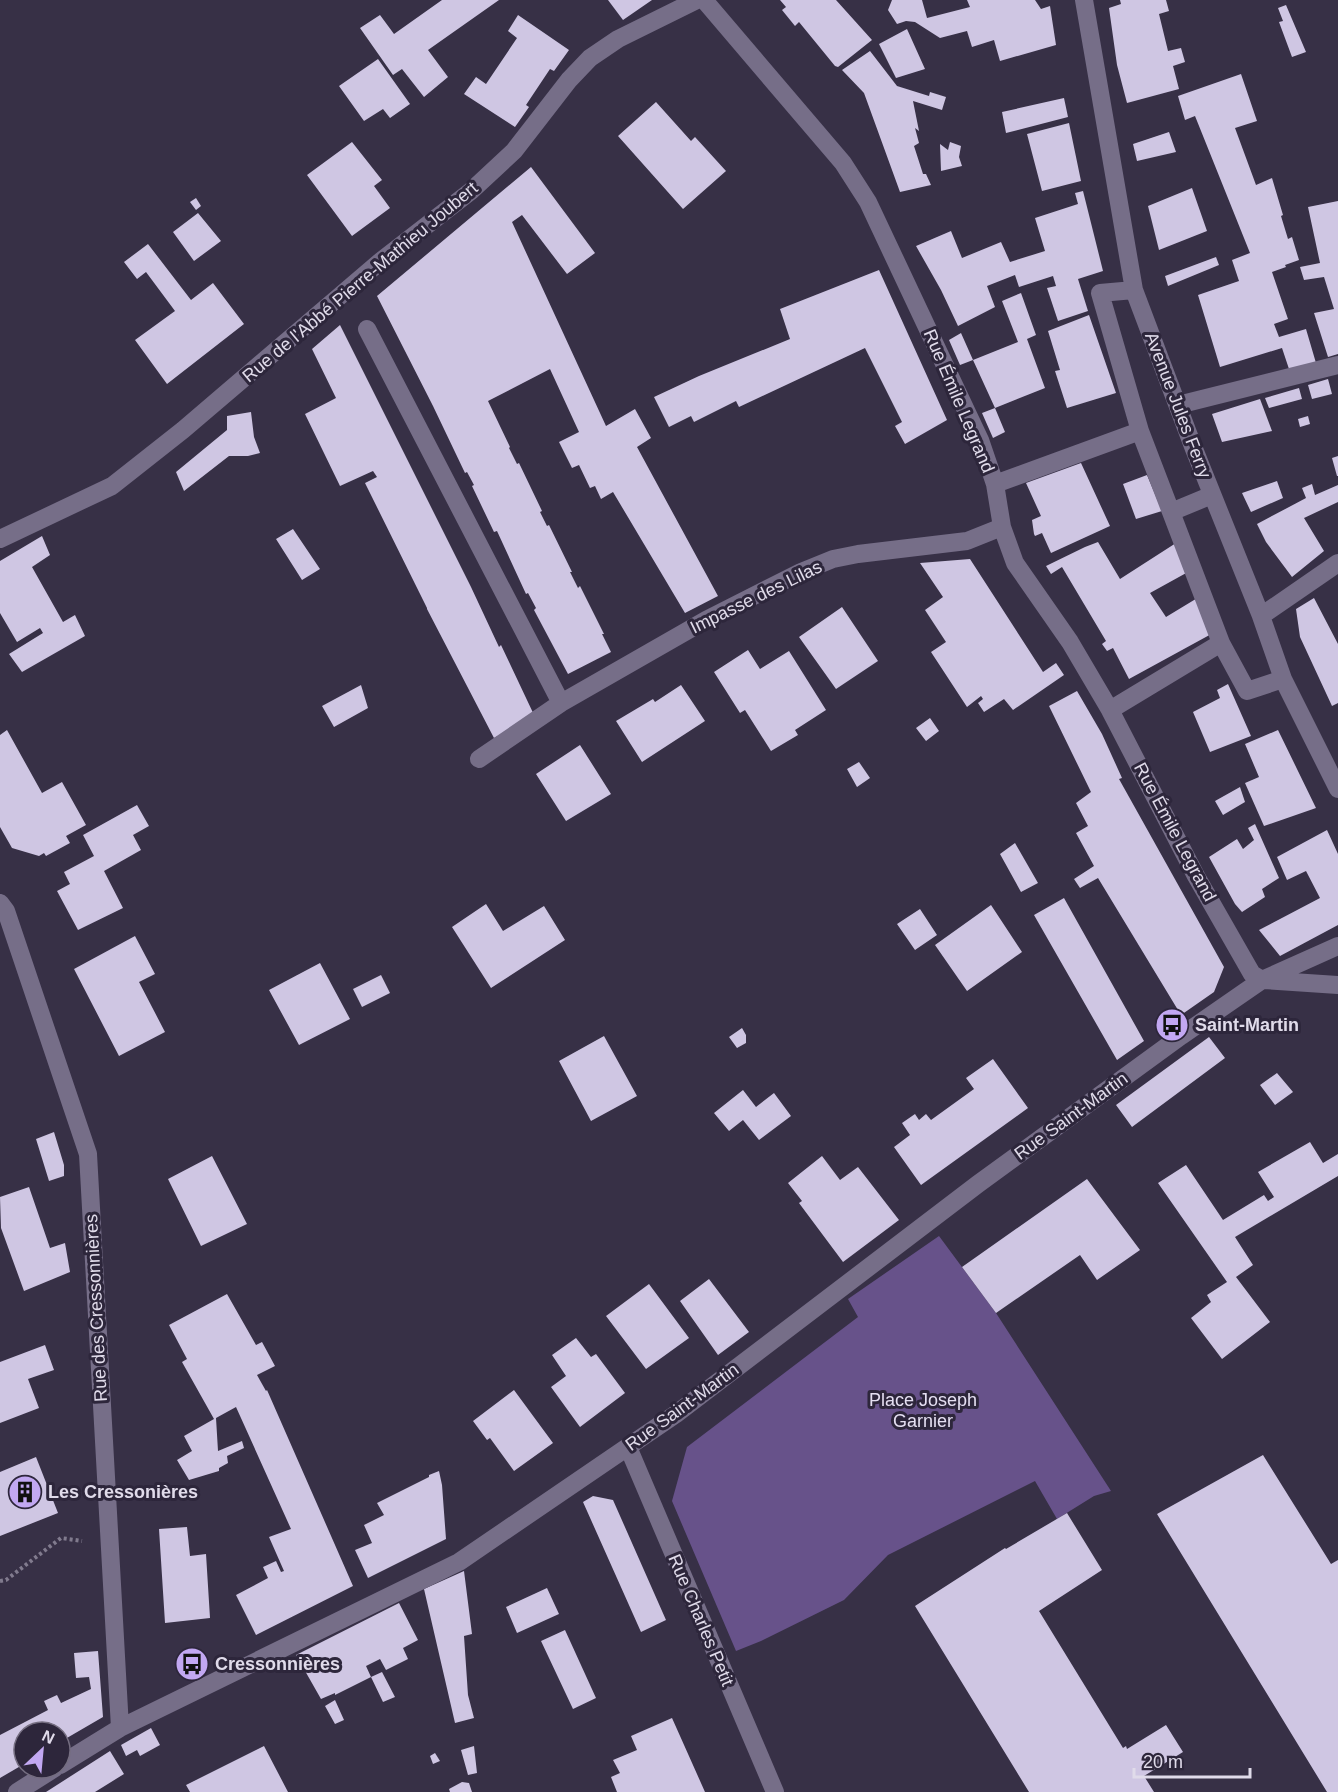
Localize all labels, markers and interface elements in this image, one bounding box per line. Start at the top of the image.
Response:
street label: Rue de l'Abbé Pierre-Mathieu Joubert [238,178,482,386]
street label: Rue Émile Legrand [920,326,998,476]
street label: Avenue Jules Ferry [1141,329,1215,481]
street label: Impasse des Lilas [687,556,825,638]
street label: Rue Émile Legrand [1130,759,1220,905]
bus stop icon: Saint-Martin [1154,1007,1190,1043]
place label: Saint-Martin [1195,1015,1299,1035]
street label: Rue Saint-Martin [1010,1068,1132,1164]
street label: Rue des Cressonnières [81,1214,111,1402]
street label: Rue Saint-Martin [621,1359,743,1455]
park label: Place Joseph Garnier [869,1390,977,1431]
building icon: Les Cressonières [7,1474,43,1510]
place label: Les Cressonières [48,1482,198,1502]
street label: Rue Charles Petit [664,1551,738,1689]
bus stop icon: Cressonnières [174,1646,210,1682]
place label: Cressonnières [215,1654,340,1674]
north arrow [12,1720,72,1780]
text: N [39,1727,57,1747]
scale bar [1134,1741,1250,1779]
text: 20 m [1143,1752,1183,1772]

